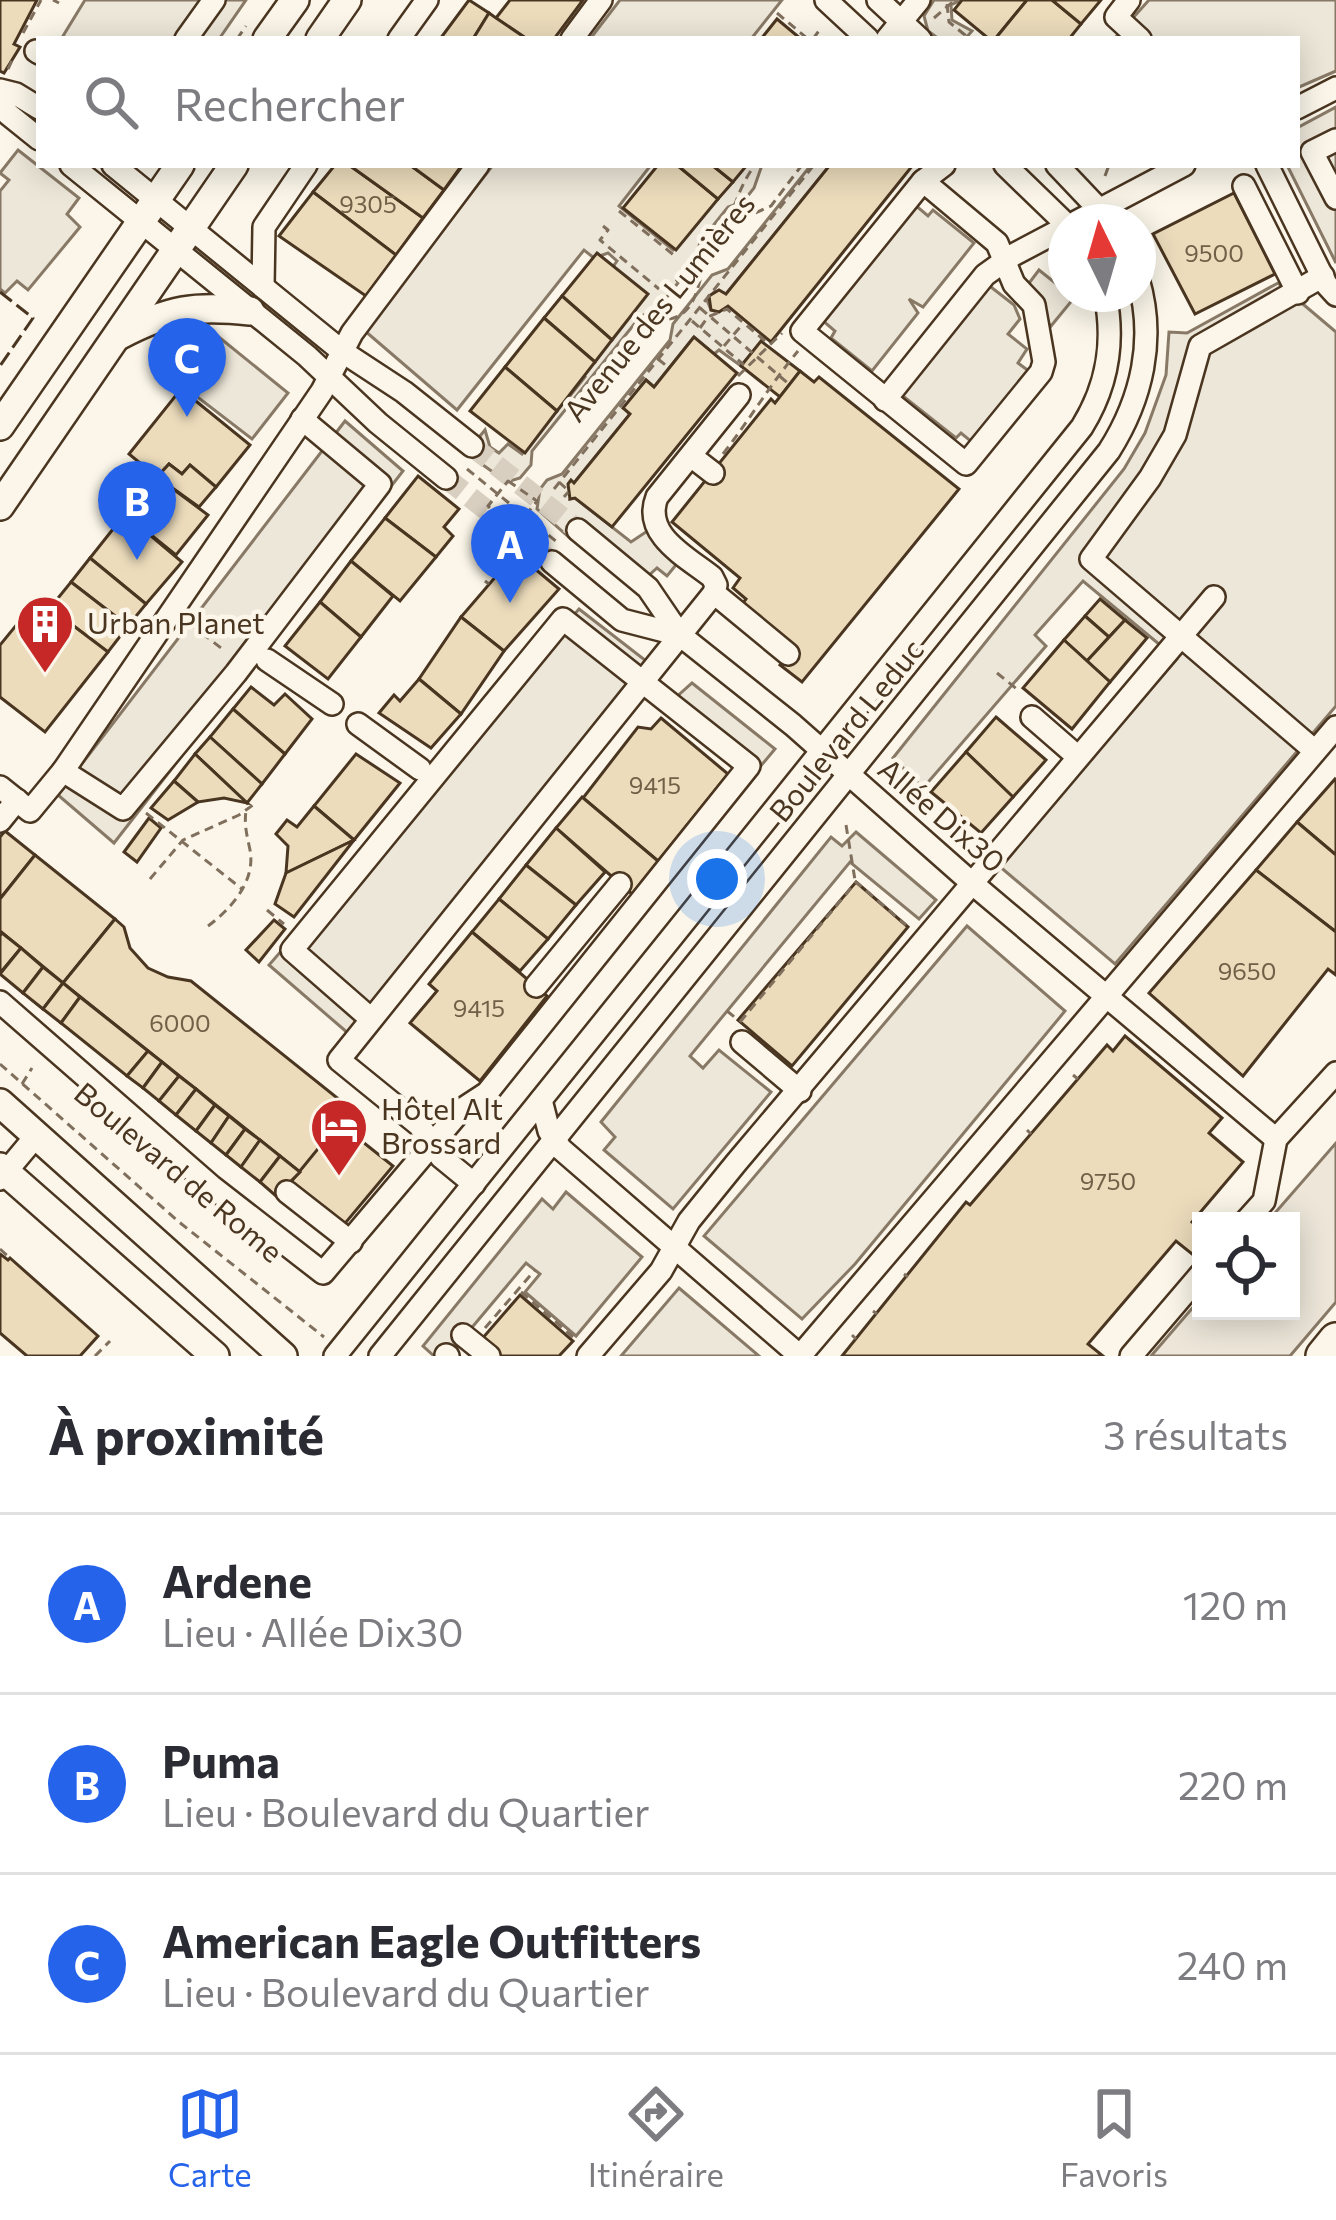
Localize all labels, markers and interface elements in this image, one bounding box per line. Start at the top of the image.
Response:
search box [36,36,1300,168]
icon: search [78,69,144,135]
text: Rechercher [174,75,405,130]
street label: Avenue des Lumières [555,185,761,428]
house number: 9305 [339,189,397,218]
north arrow [1048,204,1156,312]
house number: 9500 [1184,238,1244,267]
pin: C [148,318,226,417]
pin: B [98,461,176,560]
pin: A [471,504,549,603]
building icon: Urban Planet [14,593,76,675]
place label: Urban Planet [87,603,265,640]
street label: Boulevard Leduc [760,631,930,828]
street label: Allée Dix30 [872,749,1014,879]
house number: 9415 [629,770,681,799]
your location [687,849,747,909]
house number: 9650 [1218,956,1276,985]
house number: 9415 [453,993,505,1022]
house number: 6000 [149,1008,211,1037]
street label: Boulevard de Rome [68,1073,291,1269]
place label: Hôtel Alt Brossard [381,1089,503,1160]
hotel icon: Hôtel Alt Brossard [308,1096,370,1178]
house number: 9750 [1080,1166,1136,1195]
map controls [1192,1212,1300,1320]
button: locate [1192,1212,1300,1320]
text: À proximité [48,1403,324,1466]
text: 3 résultats [1103,1410,1288,1458]
text: Ardene [162,1552,312,1607]
text: A [73,1580,101,1628]
text: 120 m [1183,1580,1288,1628]
text: Lieu · Allée Dix30 [162,1607,463,1655]
text: Puma [162,1732,280,1787]
text: B [74,1760,100,1808]
text: 220 m [1178,1760,1288,1808]
text: Lieu · Boulevard du Quartier [162,1787,650,1835]
text: American Eagle Outfitters [162,1912,701,1967]
text: C [74,1940,100,1988]
text: 240 m [1177,1940,1288,1988]
text: Lieu · Boulevard du Quartier [162,1967,650,2015]
tab: Carte [168,2081,252,2194]
tab: Itinéraire [588,2081,724,2194]
tab: Favoris [1060,2081,1168,2194]

